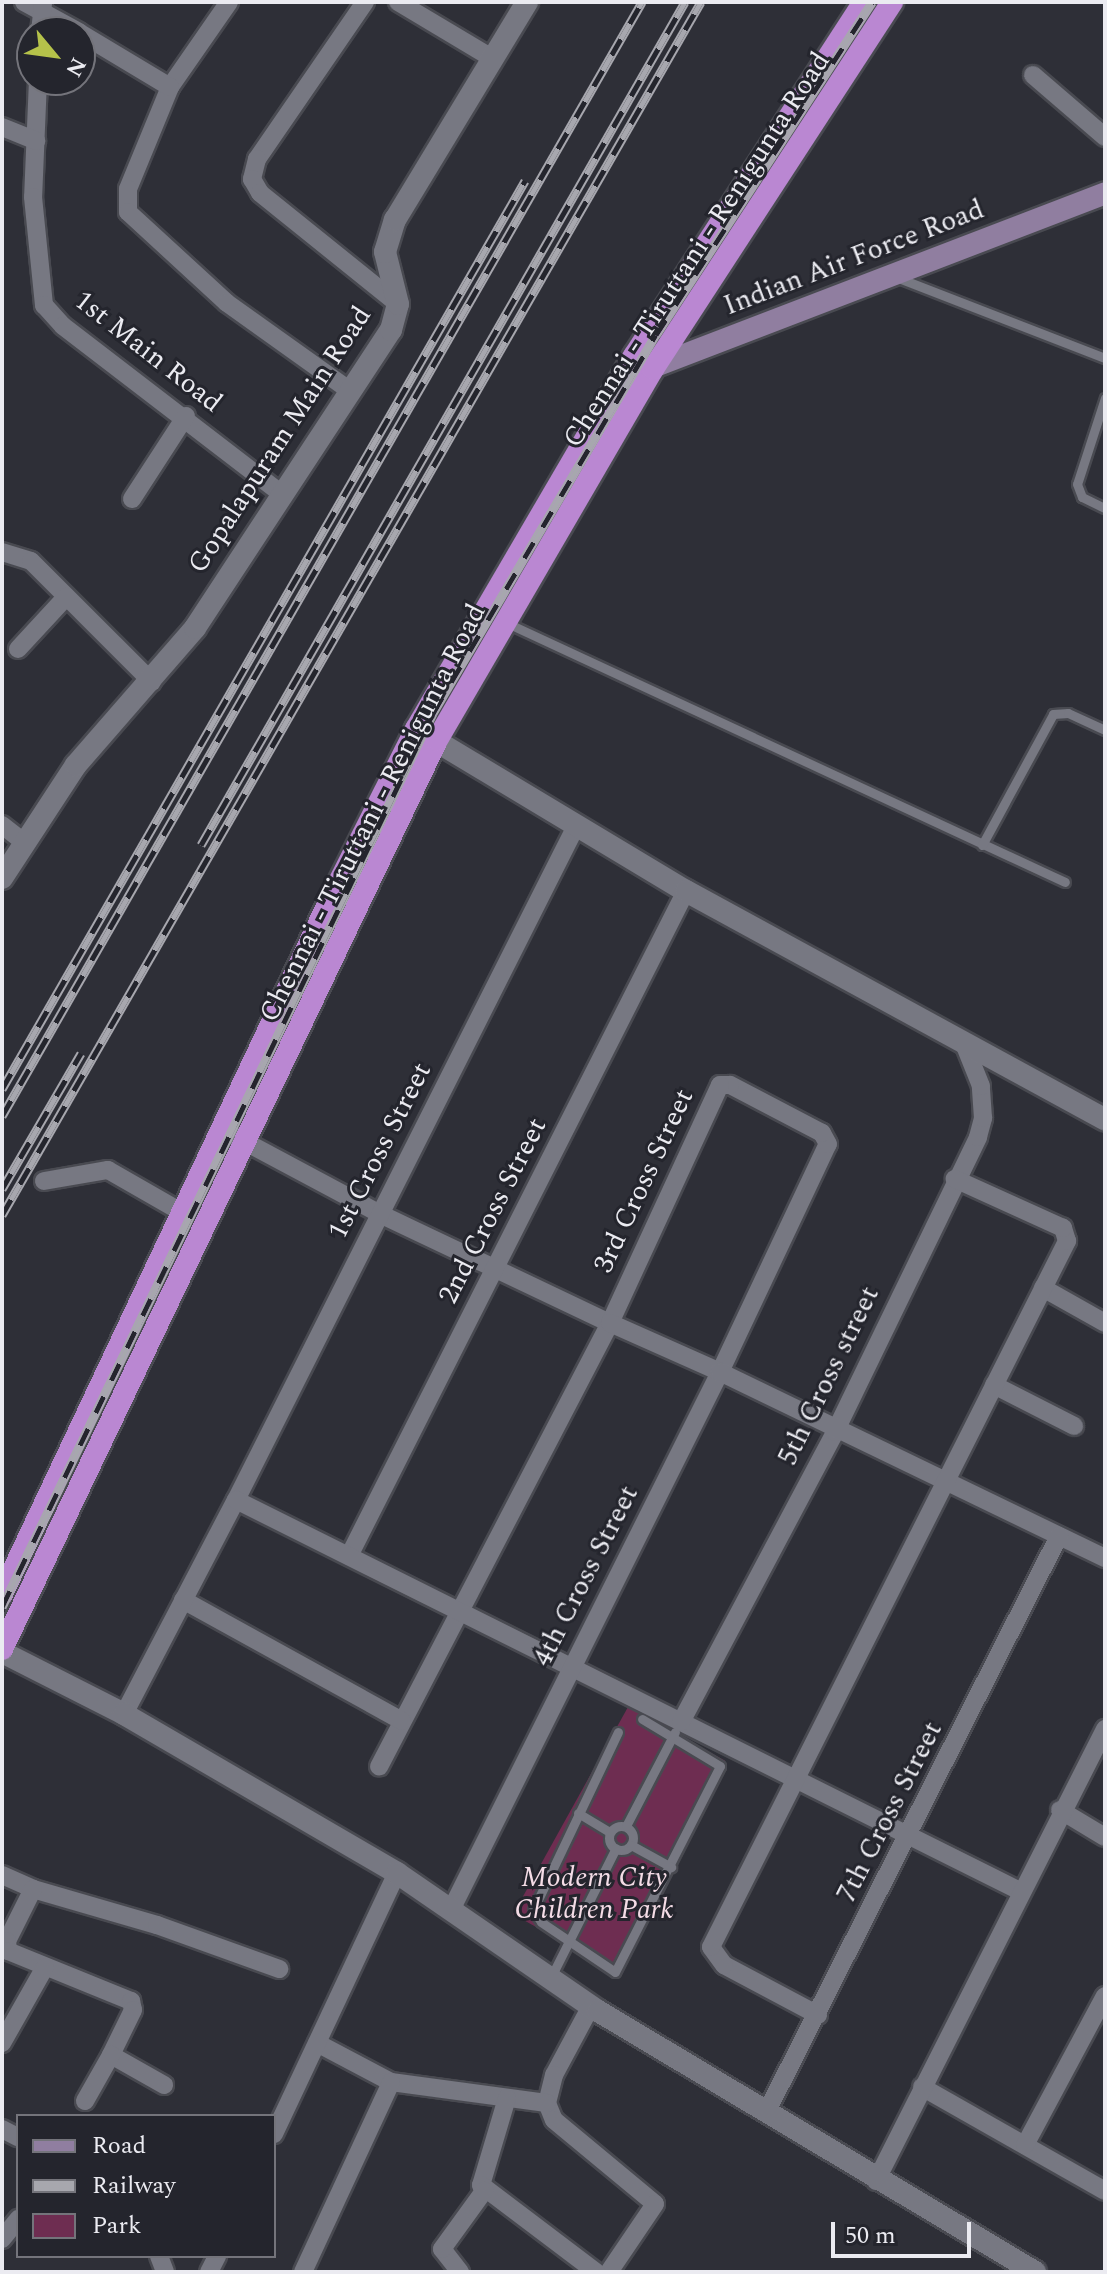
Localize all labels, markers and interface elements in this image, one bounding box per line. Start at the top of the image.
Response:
north arrow [16,16,96,96]
street label: Chennai - Tiruttani - Renigunta Road [556,46,838,454]
text: N [57,51,94,83]
street label: Indian Air Force Road [719,193,989,323]
street label: 1st Main Road [67,284,229,420]
street label: Gopalapuram Main Road [181,300,379,580]
street label: Chennai - Tiruttani - Renigunta Road [252,598,494,1028]
street label: 1st Cross Street [321,1057,439,1245]
street label: 3rd Cross Street [587,1084,701,1278]
street label: 2nd Cross Street [432,1113,554,1309]
street label: 5th Cross street [771,1281,887,1471]
street label: 4th Cross Street [526,1480,646,1672]
street label: 7th Cross Street [830,1716,950,1908]
park label: Modern City Children Park [514,1861,674,1927]
legend [16,2114,276,2258]
text: Road [92,2128,146,2164]
text: Railway [92,2168,176,2204]
scale bar [835,2206,975,2256]
text: Park [92,2208,142,2244]
text: 50 m [845,2218,896,2254]

